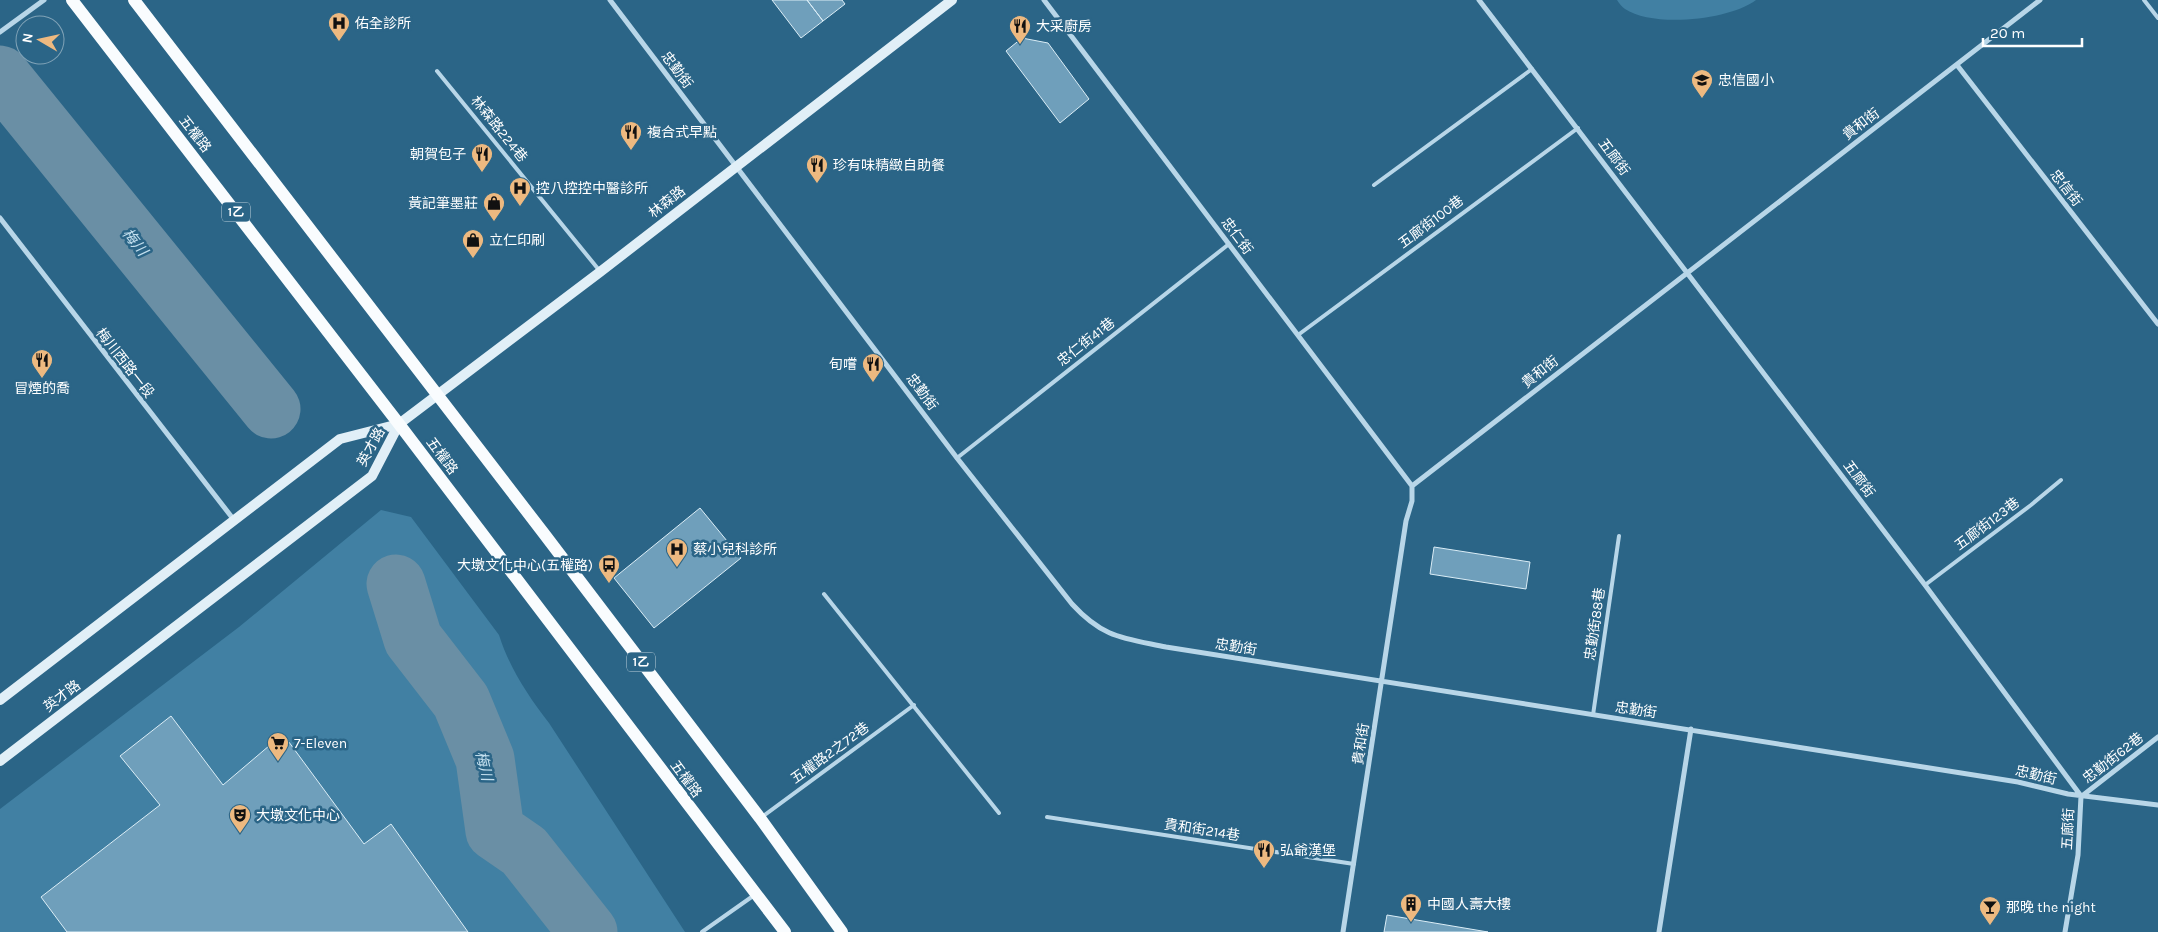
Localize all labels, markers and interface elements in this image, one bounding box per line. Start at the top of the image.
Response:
hospital icon: 佑全診所 [327,11,351,42]
restaurant icon: 大采廚房 [1008,14,1032,45]
north arrow [15,15,65,65]
place label: 佑全診所 [355,15,411,32]
scale bar [1983,15,2082,47]
place label: 大采廚房 [1036,18,1092,35]
text: 20 m [1990,24,2025,42]
text: N [18,32,37,44]
street label: 忠勤街 [658,48,696,92]
school or university icon: 忠信國小 [1690,68,1714,99]
place label: 忠信國小 [1718,72,1774,89]
street label: 林森路224巷 [467,93,531,165]
street label: 貴和街 [1839,105,1883,143]
street label: 五權路 [175,112,215,156]
restaurant icon: 複合式早點 [619,120,643,151]
place label: 複合式早點 [647,124,717,141]
street label: 五廊街 [1595,135,1633,179]
restaurant icon: 朝賀包子 [470,142,494,173]
place label: 朝賀包子 [410,146,466,163]
restaurant icon: 珍有味精緻自助餐 [805,153,829,184]
place label: 珍有味精緻自助餐 [833,157,945,174]
street label: 忠信街 [2046,166,2086,210]
hospital icon: 控八控控中醫診所 [508,176,532,207]
place label: 控八控控中醫診所 [536,180,648,197]
street label: 林森路 [645,182,689,222]
shop icon: 黃記筆墨莊 [482,191,506,222]
street label: 五廊街100巷 [1395,192,1467,252]
place label: 黃記筆墨莊 [408,195,478,212]
road number: 1乙 [222,202,250,222]
street label: 忠仁街 [1218,214,1256,258]
water label: 梅川 [119,225,153,261]
shop icon: 立仁印刷 [461,228,485,259]
place label: 立仁印刷 [489,232,545,249]
street label: 忠仁街41巷 [1054,314,1118,370]
street label: 梅川西路一段 [92,325,158,401]
restaurant icon: 冒煙的喬 [30,348,54,379]
restaurant icon: 旬嚐 [861,352,885,383]
street label: 貴和街 [1518,352,1562,392]
place label: 旬嚐 [829,356,857,373]
street label: 忠勤街 [903,370,941,414]
place label: 冒煙的喬 [14,380,70,397]
street label: 英才路 [353,425,389,469]
street label: 五權路 [423,434,461,478]
street label: 五廊街 [1840,457,1878,501]
street label: 五廊街123巷 [1951,494,2023,554]
hospital icon: 蔡小兒科診所 [665,537,689,568]
place label: 蔡小兒科診所 [693,541,777,558]
bus stop icon: 大墩文化中心(五權路) [597,553,621,584]
place label: 大墩文化中心(五權路) [457,557,593,574]
street label: 忠勤街88巷 [1581,587,1609,661]
street label: 忠勤街 [1214,635,1258,659]
road number: 1乙 [627,652,655,672]
street label: 英才路 [40,677,84,715]
street label: 忠勤街 [1614,699,1658,721]
street label: 五權路2之72巷 [787,719,873,787]
street label: 貴和街 [1349,722,1373,766]
street label: 忠勤街62巷 [2079,729,2147,787]
supermarket icon: 7-Eleven [266,731,290,762]
place label: 7-Eleven [294,735,347,752]
water label: 梅川 [472,749,497,785]
street label: 五權路 [667,757,705,801]
street label: 忠勤街 [2014,762,2058,788]
theatre icon: 大墩文化中心 [228,803,252,834]
place label: 大墩文化中心 [256,807,340,824]
street label: 五廊街 [2058,808,2078,850]
street label: 貴和街214巷 [1163,816,1241,844]
restaurant icon: 弘爺漢堡 [1252,838,1276,869]
place label: 弘爺漢堡 [1280,842,1336,859]
building icon: 中國人壽大樓 [1399,892,1423,923]
bar icon: 那晚 the night [1978,895,2002,926]
place label: 中國人壽大樓 [1427,896,1511,913]
place label: 那晚 the night [2006,899,2096,916]

